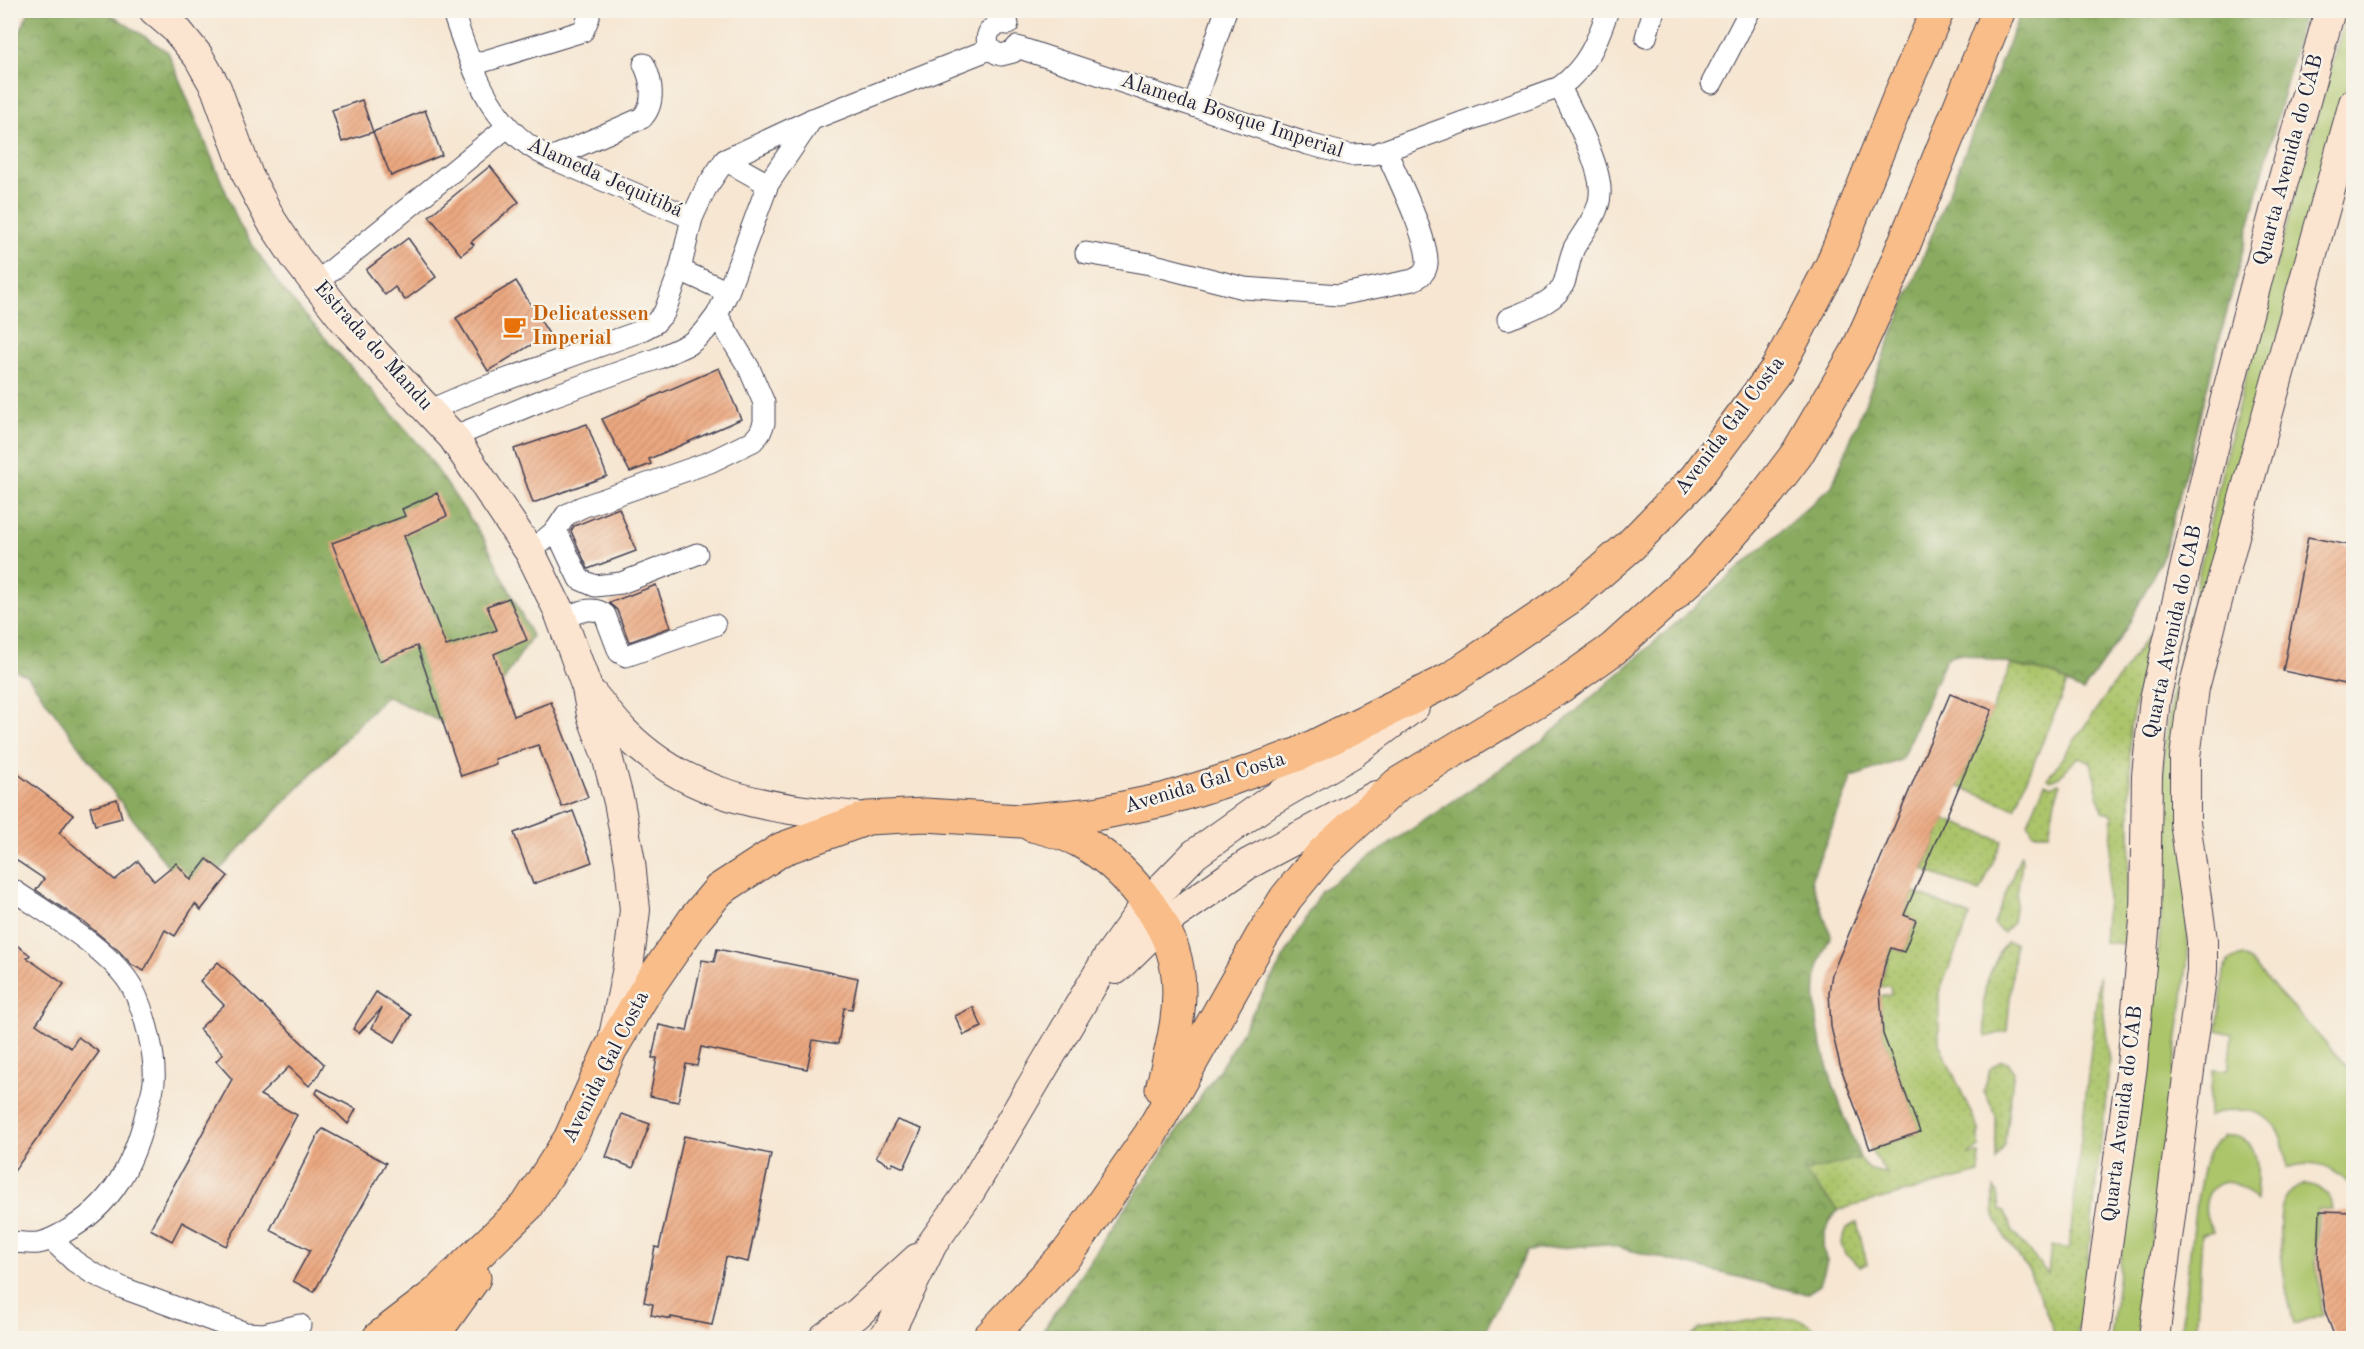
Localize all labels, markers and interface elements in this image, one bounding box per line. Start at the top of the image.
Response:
street label: Quarta Avenida do CAB [2251,52,2327,268]
street label: Alameda Bosque Imperial [1118,70,1346,162]
street label: Alameda Jequitibá [524,134,686,222]
street label: Estrada do Mandu [310,277,436,415]
place label: Delicatessen Imperial [532,304,649,349]
cafe icon: Delicatessen Imperial [501,313,527,339]
street label: Avenida Gal Costa [1671,353,1789,499]
street label: Quarta Avenida do CAB [2140,523,2206,741]
street label: Avenida Gal Costa [1122,749,1288,817]
street label: Avenida Gal Costa [559,988,653,1146]
street label: Quarta Avenida do CAB [2099,1005,2147,1223]

